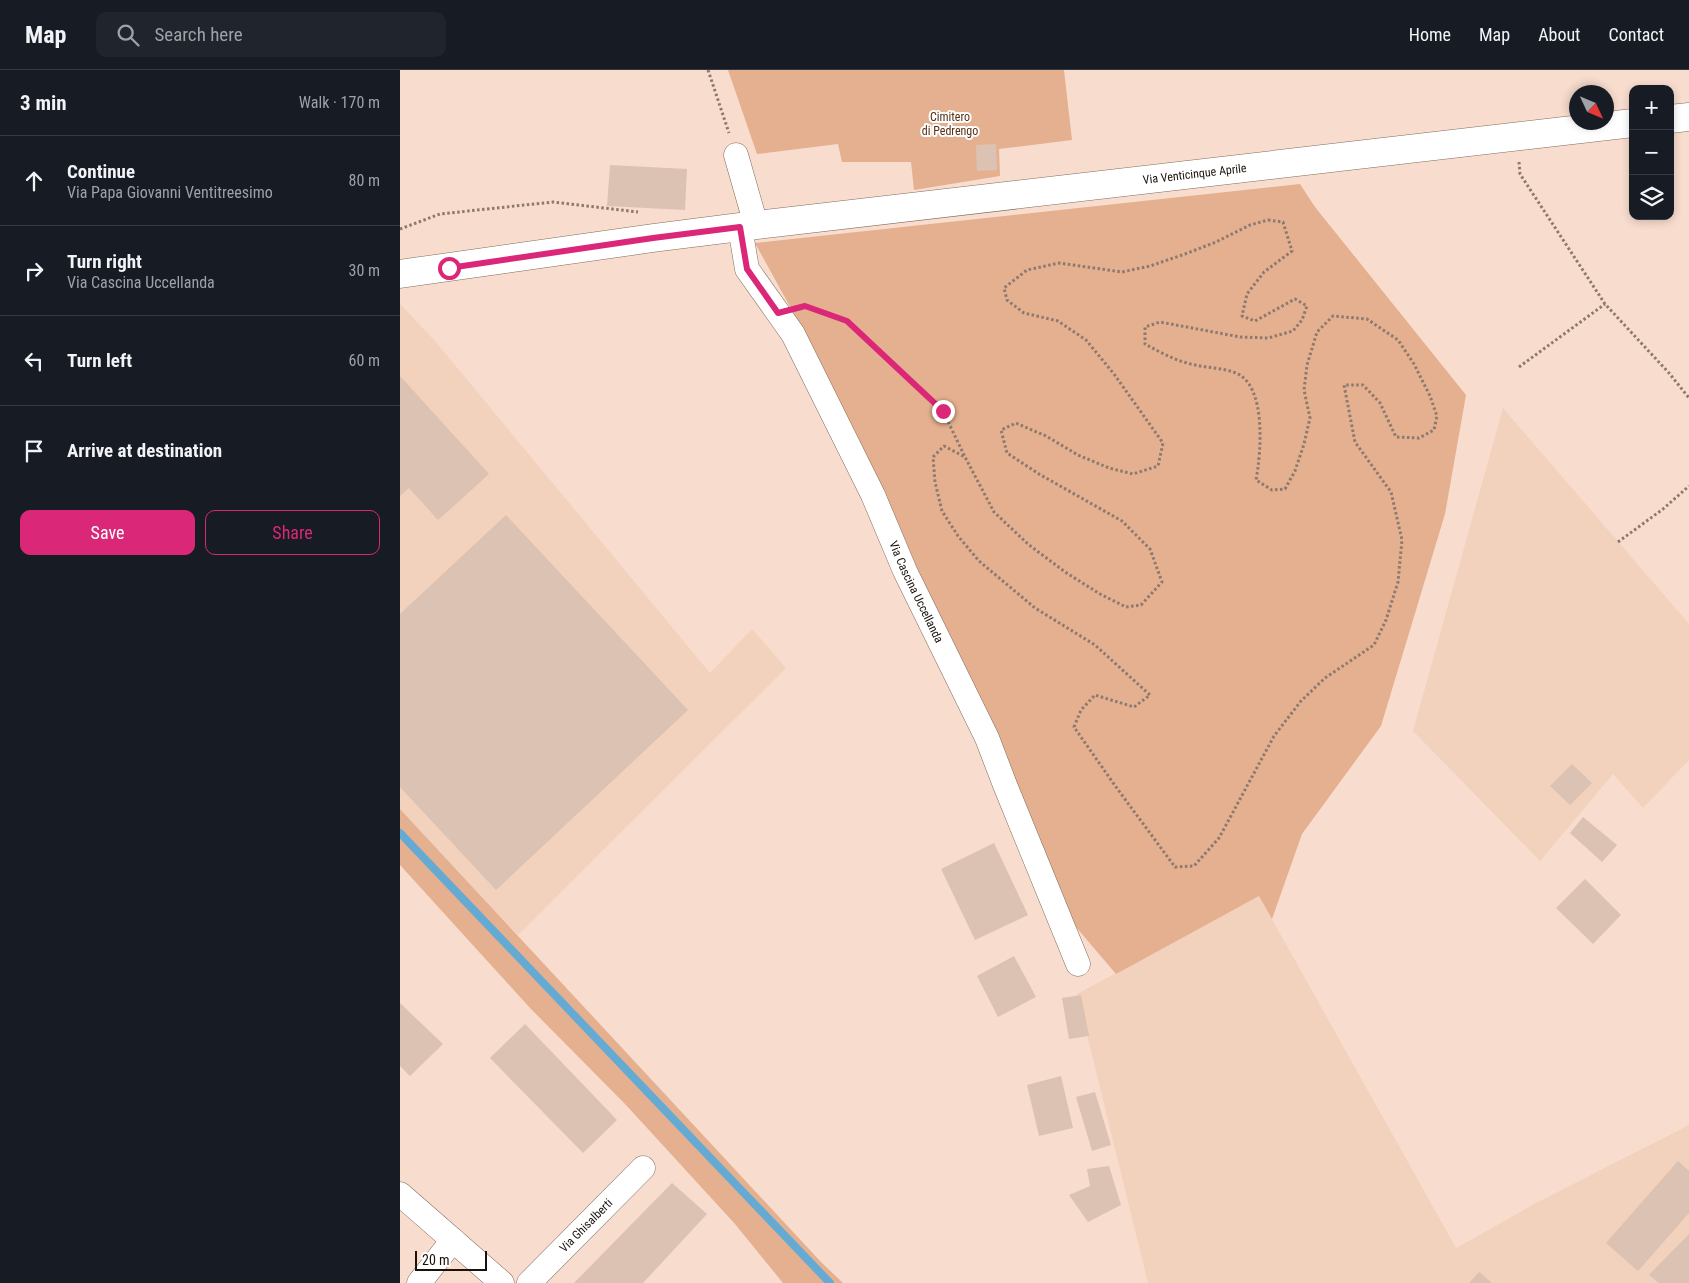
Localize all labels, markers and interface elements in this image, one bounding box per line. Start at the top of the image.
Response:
search box [96,12,446,57]
text: Map [25,21,66,49]
icon: search [114,21,142,49]
text: Search here [154,23,243,46]
text: Home [1409,24,1451,45]
text: Map [1479,24,1510,45]
text: About [1538,24,1580,45]
text: Contact [1608,24,1664,45]
north arrow [1569,85,1614,130]
map controls [1629,85,1674,220]
button: + [1629,85,1674,130]
text: 3 min [20,91,67,115]
text: Walk · 170 m [299,93,380,112]
park label: Cimitero di Pedrengo [922,110,978,138]
button: − [1629,130,1674,175]
text: Continue [67,160,135,183]
street label: Via Venticinque Aprile [1142,161,1248,187]
icon: ahead [20,167,48,195]
text: 80 m [348,171,380,190]
button: layers [1629,175,1674,220]
text: Via Papa Giovanni Ventitreesimo [67,183,273,202]
text: Turn right [67,250,142,273]
icon: right [20,257,48,285]
route start [438,257,461,280]
text: 30 m [348,261,380,280]
text: Via Cascina Uccellanda [67,273,215,292]
icon: left [20,347,48,375]
text: Turn left [67,349,132,372]
text: 60 m [348,351,380,370]
route end [932,400,955,423]
icon: arrive [20,437,48,465]
text: Arrive at destination [67,439,222,462]
button: Save [20,510,195,555]
button: Share [205,510,380,555]
street label: Via Cascina Uccellanda [886,539,946,645]
street label: Via Ghisalberti [557,1196,615,1255]
scale bar [415,1248,488,1271]
text: 20 m [422,1252,450,1268]

